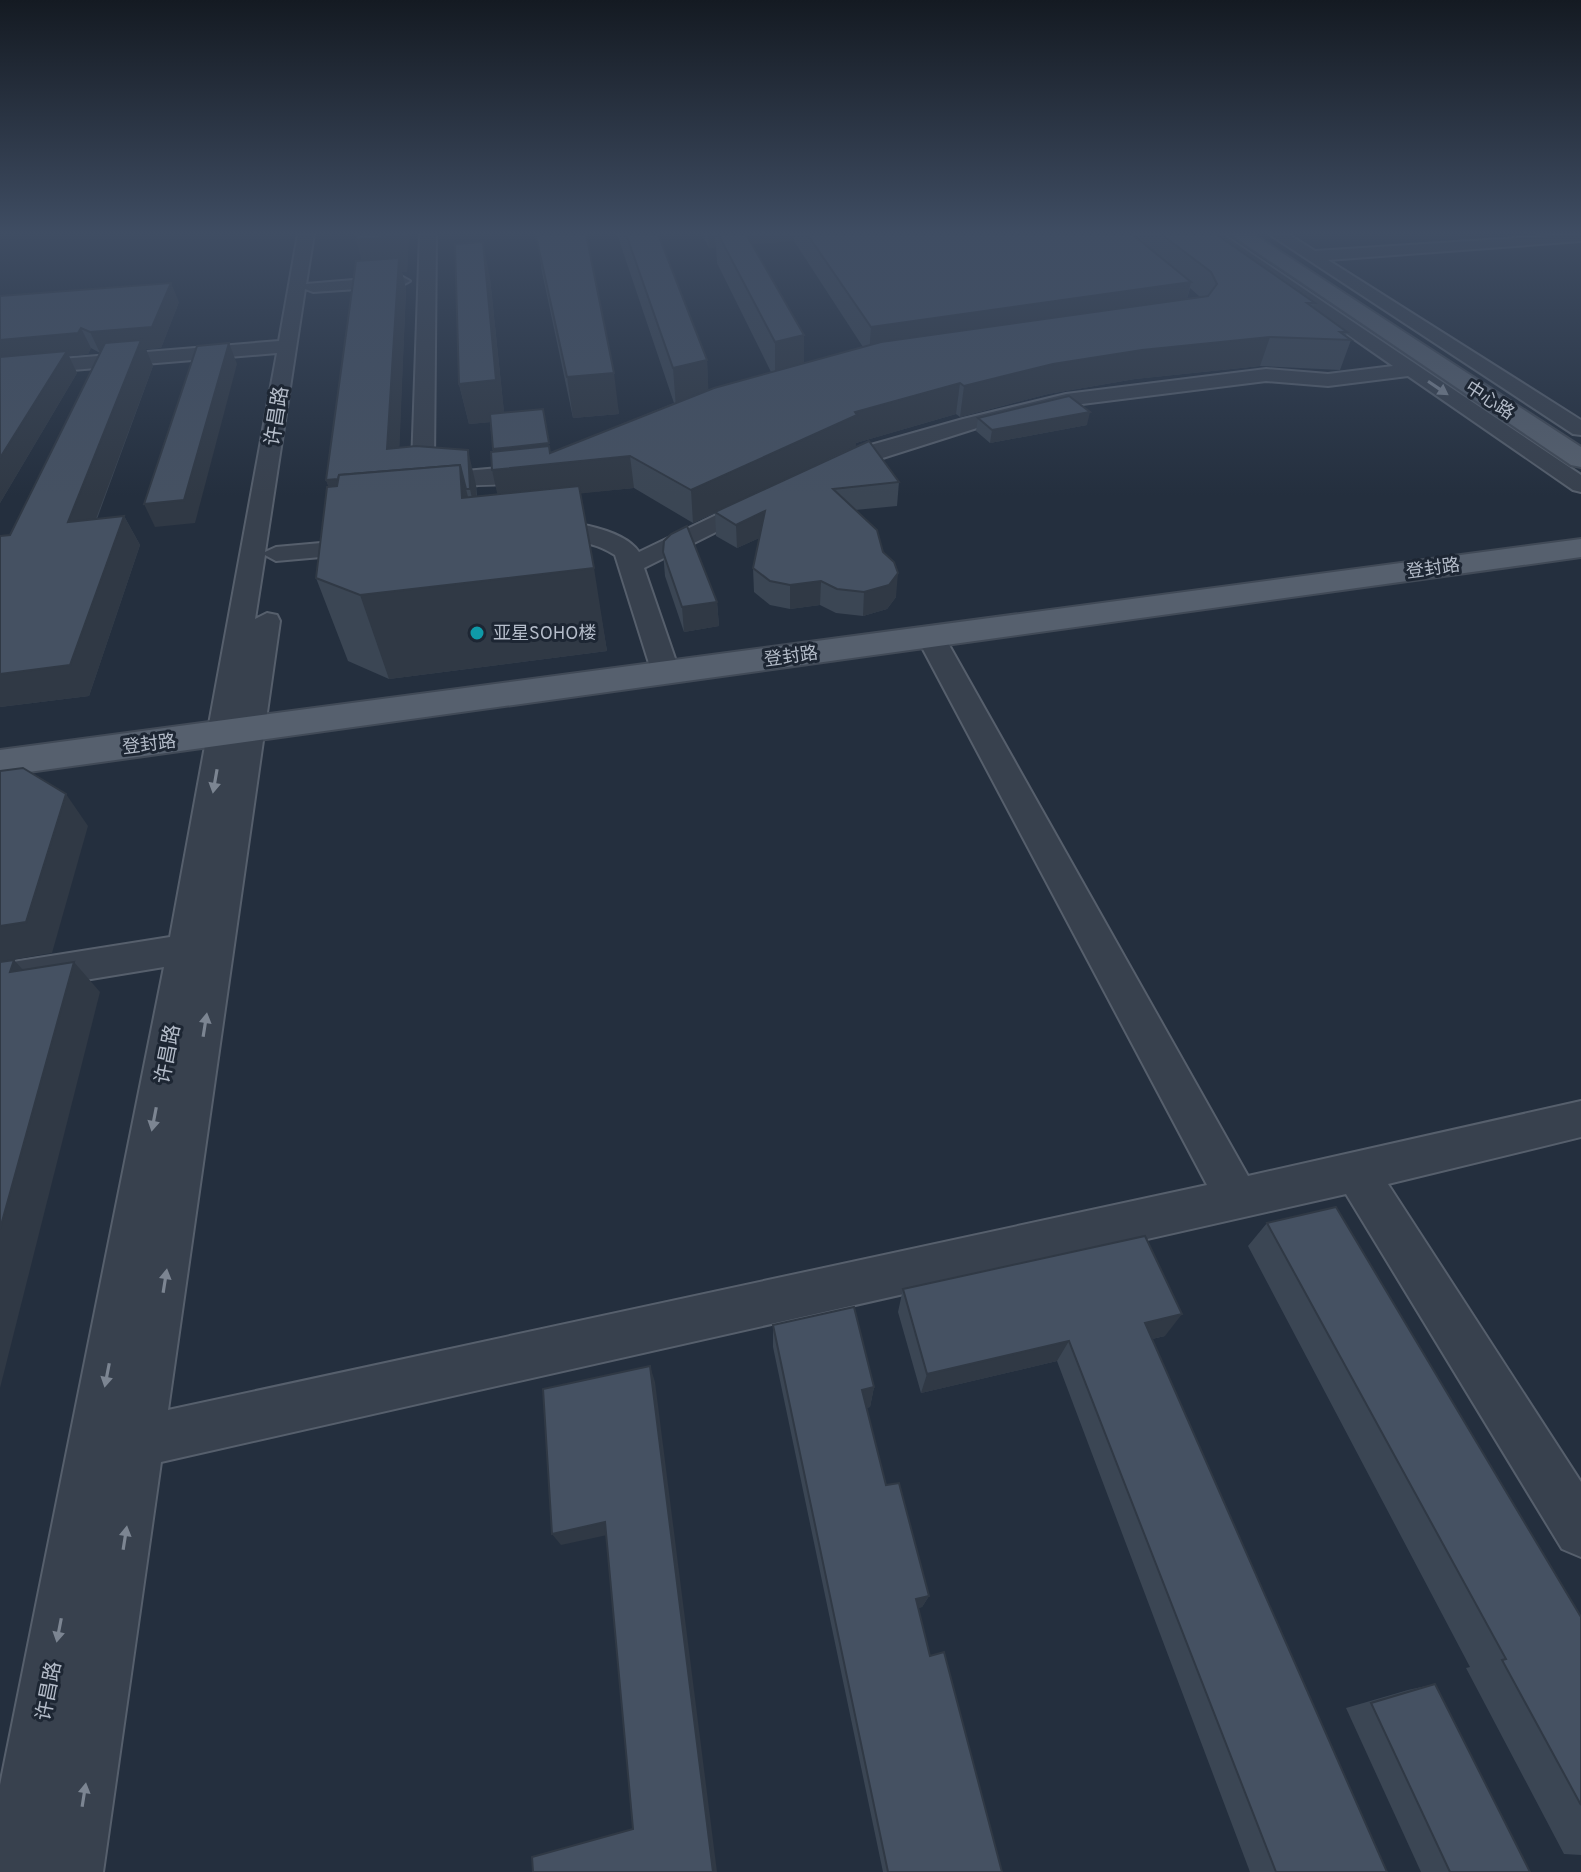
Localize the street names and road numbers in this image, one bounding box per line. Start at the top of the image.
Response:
street label: 中心路 [1460,377,1518,426]
street label: 许昌路 [260,385,296,448]
street label: 登封路 [1405,554,1462,585]
street label: 登封路 [763,642,820,673]
street label: 登封路 [121,731,177,760]
street label: 许昌路 [150,1022,187,1086]
street label: 许昌路 [31,1659,68,1723]

